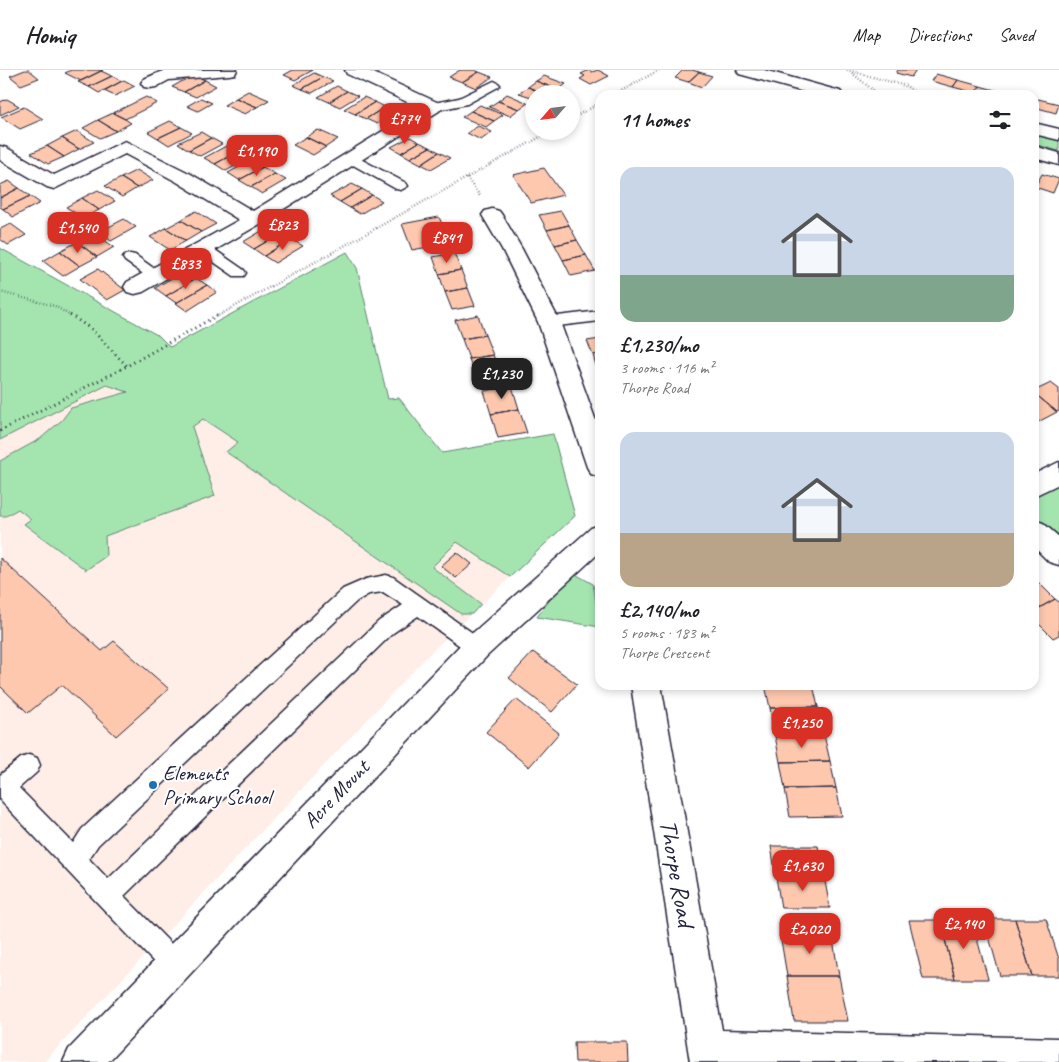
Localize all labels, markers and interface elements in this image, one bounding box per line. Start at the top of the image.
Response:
text: Homiq [25,20,75,50]
text: Map [853,24,880,46]
text: Directions [908,24,971,46]
text: Saved [999,24,1034,46]
north arrow [525,85,580,140]
map controls [525,85,580,140]
pin: £774 [375,102,435,145]
icon: filters [986,106,1014,134]
text: 11 homes [620,107,689,133]
text: £774 [391,109,419,129]
pin: £1,190 [216,134,298,177]
text: £1,190 [238,141,276,161]
icon: home [772,200,862,290]
pin: £823 [253,208,313,251]
pin: £1,540 [37,212,119,254]
text: £823 [269,215,297,235]
text: £1,540 [59,218,97,238]
pin: £841 [417,222,477,264]
text: £841 [433,228,461,248]
pin: £833 [156,248,216,290]
text: £833 [172,254,200,274]
text: £1,230/mo [620,332,698,358]
pin: £1,230 [461,358,543,400]
text: 3 rooms · 116 m² [620,358,714,378]
text: £1,230 [482,364,522,384]
text: Thorpe Road [620,378,689,398]
icon: home [772,465,862,555]
text: £2,140/mo [620,597,698,623]
text: 5 rooms · 183 m² [620,623,714,643]
text: Thorpe Crescent [620,643,709,663]
pin: £1,250 [761,706,843,749]
text: £1,250 [783,713,821,733]
street label: Acre Mount [297,753,376,833]
place label: Elements Primary School [163,760,274,810]
marker: Elements Primary School [147,779,159,791]
street label: Thorpe Road [652,817,703,933]
pin: £1,630 [762,850,844,892]
text: £1,630 [783,856,823,876]
pin: £2,140 [923,908,1005,950]
pin: £2,020 [769,912,851,955]
text: £2,140 [944,914,984,934]
text: £2,020 [790,919,830,939]

